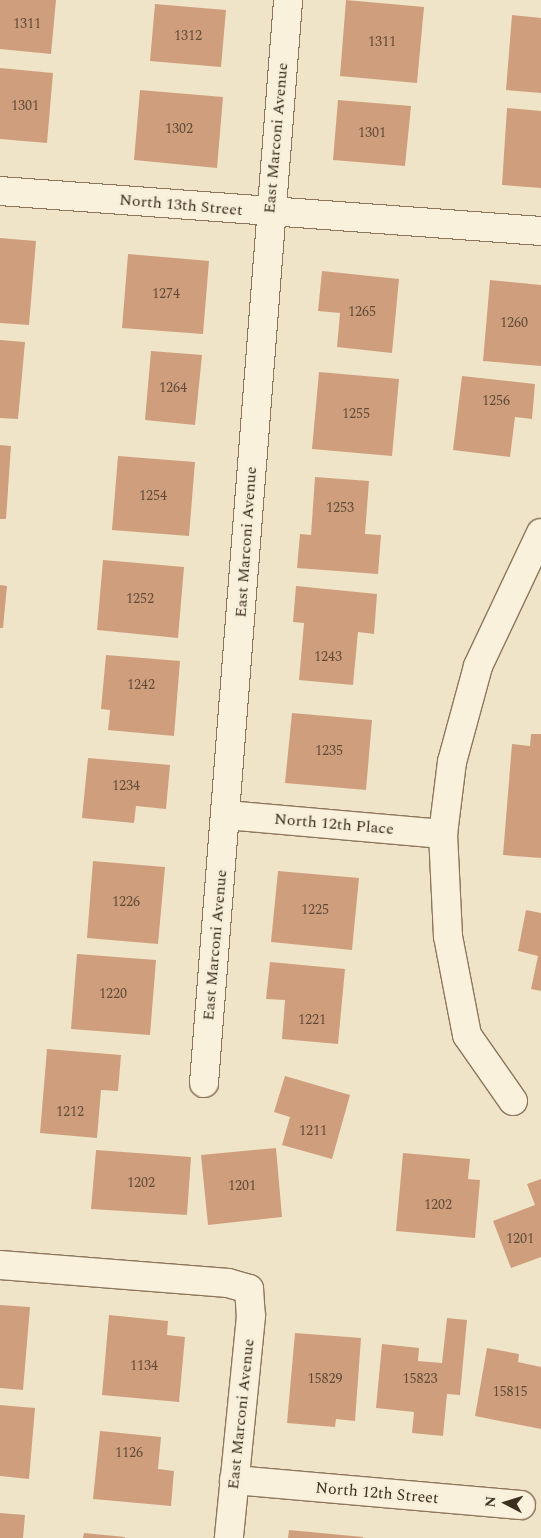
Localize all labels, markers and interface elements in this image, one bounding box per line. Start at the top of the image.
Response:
house number: 1311 [13,16,41,32]
house number: 1312 [174,28,202,44]
house number: 1311 [368,34,396,50]
street label: East Marconi Avenue [260,62,292,214]
house number: 1301 [11,98,39,114]
house number: 1302 [165,121,193,137]
house number: 1301 [358,125,386,141]
street label: North 13th Street [119,190,243,220]
house number: 1274 [152,286,180,302]
house number: 1265 [348,304,376,320]
house number: 1260 [500,315,528,331]
house number: 1264 [159,380,187,396]
house number: 1256 [482,393,510,409]
house number: 1255 [342,406,370,422]
street label: East Marconi Avenue [231,466,261,618]
house number: 1254 [139,488,167,504]
house number: 1253 [326,500,354,516]
house number: 1252 [126,591,154,607]
house number: 1243 [314,649,342,665]
house number: 1242 [127,677,155,693]
house number: 1235 [315,743,343,759]
house number: 1234 [112,778,140,794]
street label: North 12th Place [273,809,395,839]
street label: East Marconi Avenue [199,869,231,1021]
house number: 1226 [112,894,140,910]
house number: 1225 [301,902,329,918]
house number: 1220 [99,986,127,1002]
house number: 1221 [298,1012,326,1028]
house number: 1212 [56,1104,84,1120]
house number: 1211 [299,1123,327,1139]
house number: 1202 [127,1175,155,1191]
house number: 1201 [228,1178,256,1194]
house number: 1202 [424,1197,452,1213]
house number: 1201 [506,1231,534,1247]
street label: East Marconi Avenue [224,1338,258,1490]
house number: 1134 [130,1358,158,1374]
house number: 15829 [308,1371,342,1387]
house number: 15823 [403,1371,437,1387]
house number: 15815 [493,1384,527,1400]
house number: 1126 [115,1445,143,1461]
street label: North 12th Street [315,1478,439,1508]
north arrow [481,1478,531,1528]
text: N [480,1495,502,1508]

